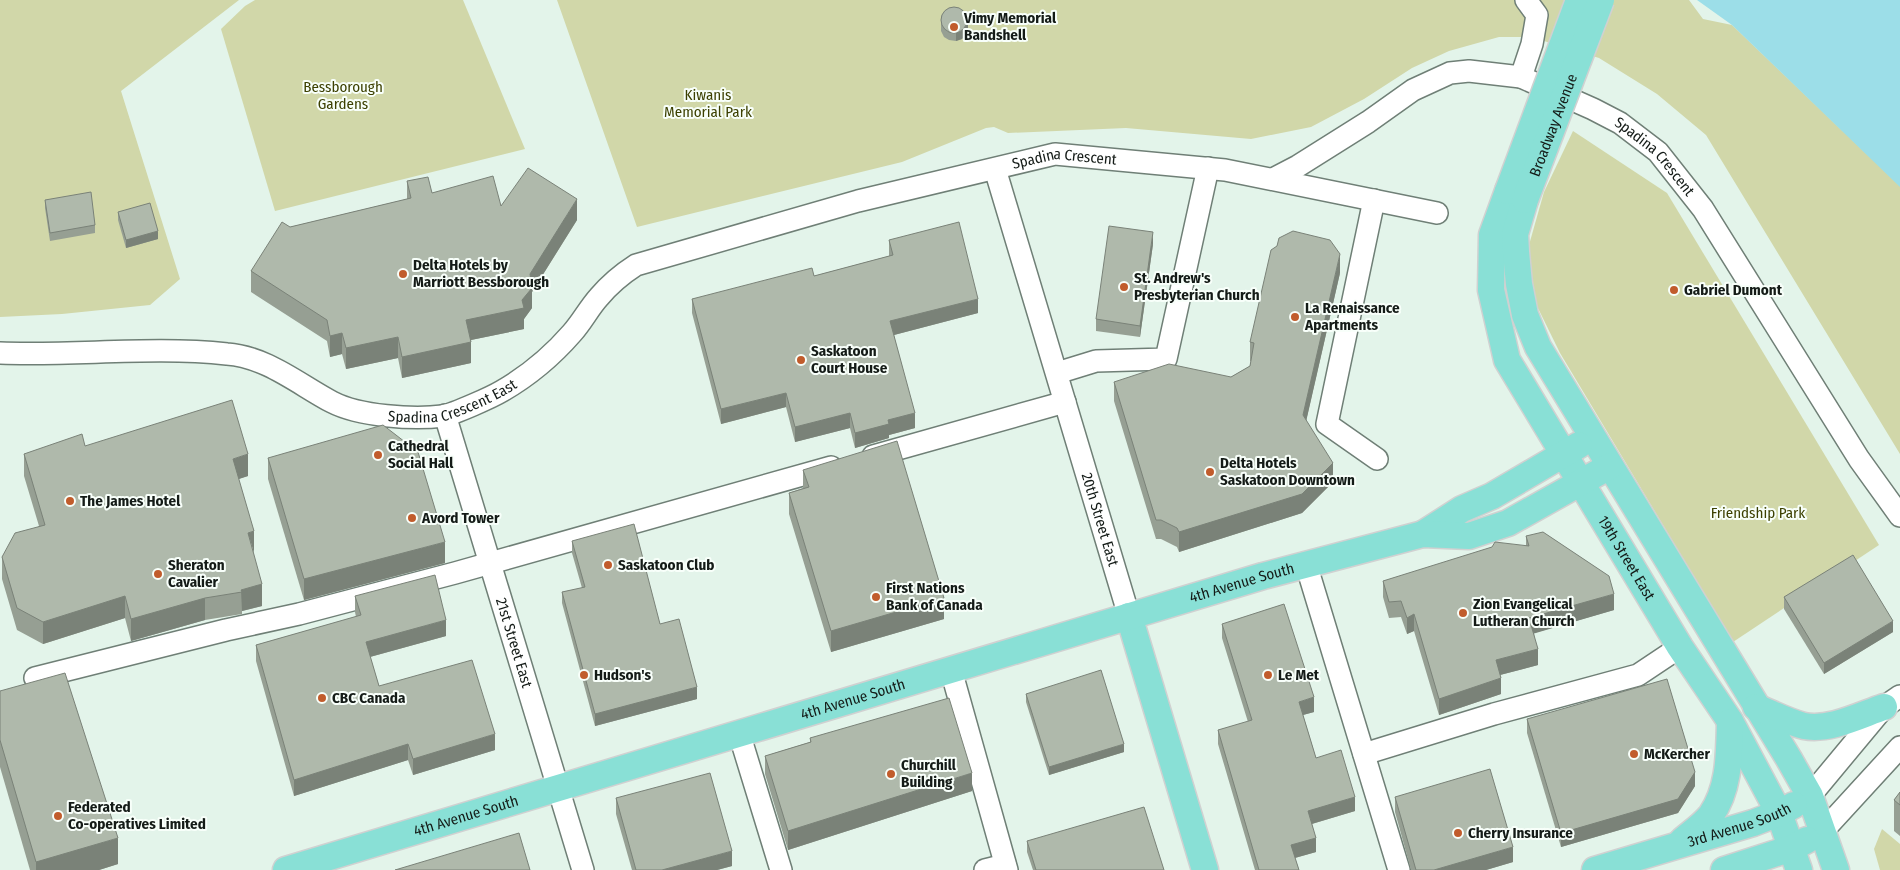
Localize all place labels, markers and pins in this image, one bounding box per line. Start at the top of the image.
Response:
place label: Vimy Memorial Bandshell [963,9,1057,44]
marker: Vimy Memorial Bandshell [948,21,960,33]
place label: Delta Hotels by Marriott Bessborough [413,256,549,291]
marker: Delta Hotels by Marriott Bessborough [397,268,409,280]
place label: St. Andrew's Presbyterian Church [1134,269,1260,304]
marker: St. Andrew's Presbyterian Church [1118,281,1130,293]
place label: Gabriel Dumont [1684,281,1783,299]
marker: Gabriel Dumont [1668,284,1680,296]
place label: La Renaissance Apartments [1304,299,1400,334]
marker: La Renaissance Apartments [1289,311,1301,323]
place label: Saskatoon Court House [811,342,888,377]
marker: Saskatoon Court House [795,354,807,366]
place label: Cathedral Social Hall [388,437,454,472]
marker: Cathedral Social Hall [372,449,384,461]
place label: Delta Hotels Saskatoon Downtown [1220,454,1355,489]
marker: Delta Hotels Saskatoon Downtown [1204,466,1216,478]
place label: The James Hotel [80,492,181,510]
marker: The James Hotel [64,495,76,507]
place label: Avord Tower [421,509,500,527]
marker: Avord Tower [406,512,418,524]
place label: Sheraton Cavalier [168,556,225,591]
place label: Saskatoon Club [618,556,714,574]
marker: Saskatoon Club [602,559,614,571]
marker: Sheraton Cavalier [152,568,164,580]
place label: First Nations Bank of Canada [886,579,983,614]
marker: First Nations Bank of Canada [870,591,882,603]
place label: Zion Evangelical Lutheran Church [1473,595,1575,630]
marker: Zion Evangelical Lutheran Church [1457,607,1469,619]
place label: Hudson's [594,666,651,684]
place label: Le Met [1278,666,1320,684]
marker: Hudson's [578,669,590,681]
marker: Le Met [1262,669,1274,681]
place label: CBC Canada [332,689,406,707]
marker: CBC Canada [316,692,328,704]
place label: McKercher [1644,745,1710,763]
marker: McKercher [1628,748,1640,760]
place label: Churchill Building [901,756,957,791]
marker: Churchill Building [885,768,897,780]
place label: Federated Co-operatives Limited [68,798,206,833]
marker: Federated Co-operatives Limited [52,810,64,822]
place label: Cherry Insurance [1468,824,1573,842]
marker: Cherry Insurance [1452,827,1464,839]

